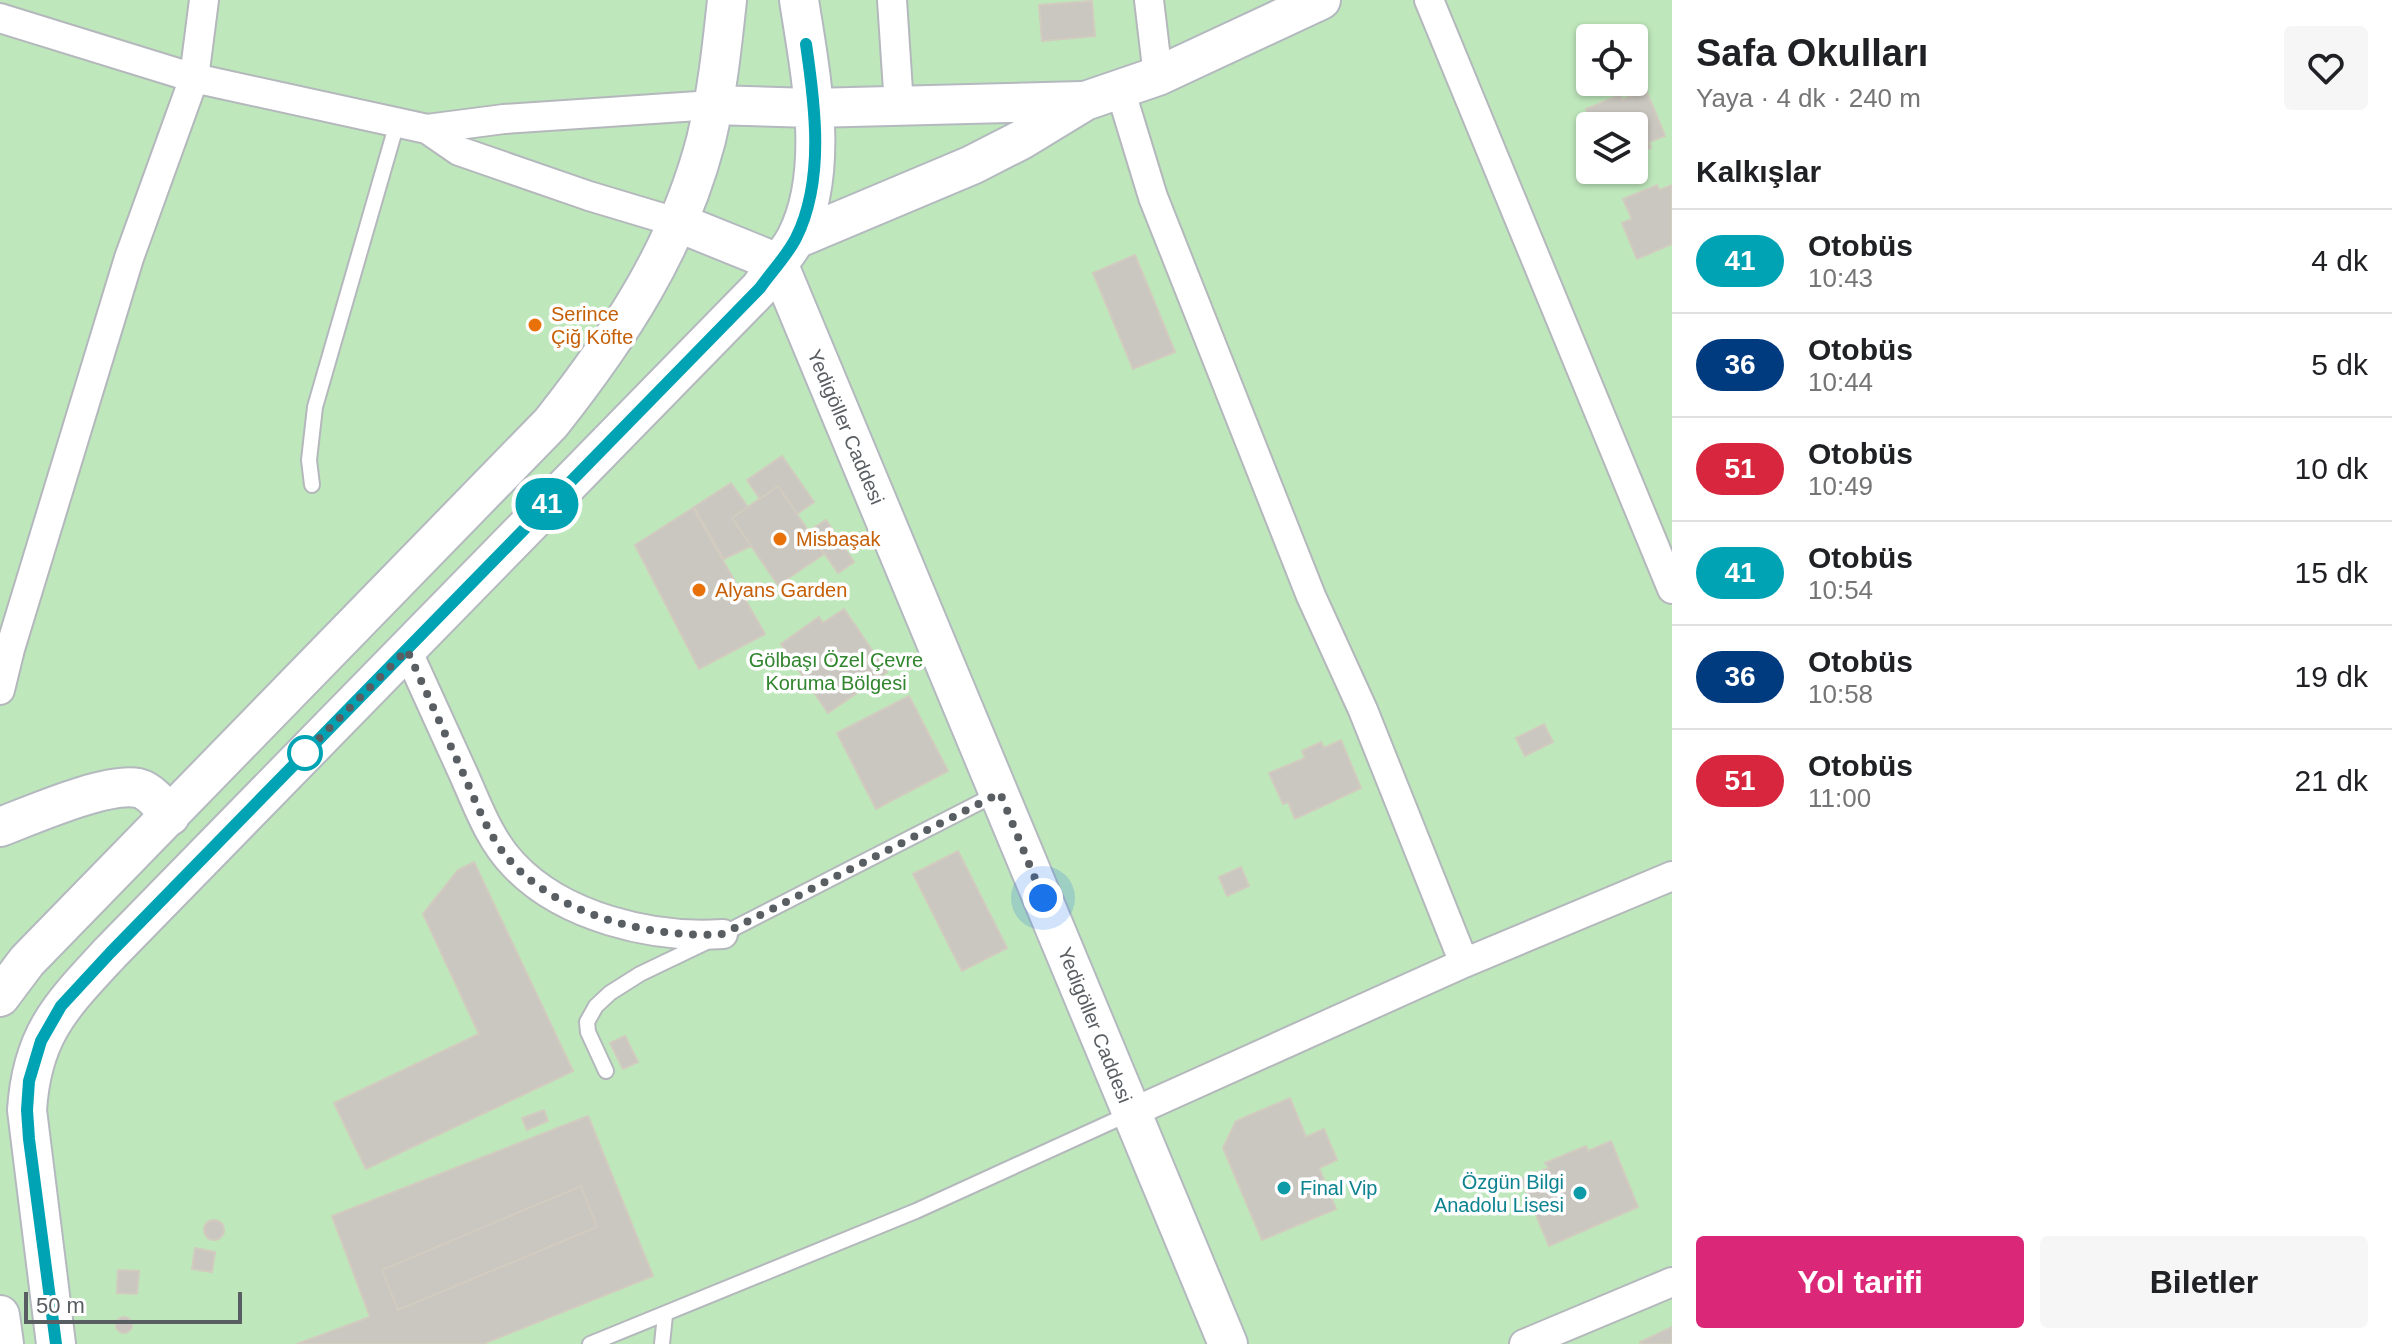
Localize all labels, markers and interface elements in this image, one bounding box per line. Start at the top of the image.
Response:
map controls [1576,24,1648,184]
button: locate [1576,24,1648,96]
button: heart [2284,26,2368,110]
text: Safa Okulları [1696,32,1928,74]
text: Yaya · 4 dk · 240 m [1696,83,1921,113]
button: layers [1576,112,1648,184]
text: Kalkışlar [1696,155,1821,188]
text: Otobüs [1808,229,1913,262]
text: 4 dk [2311,244,2368,277]
text: 41 [1724,245,1756,276]
text: 10:43 [1808,263,1873,293]
place label: Serince Çiğ Köfte [551,303,633,348]
marker: Serince Çiğ Köfte [526,316,544,334]
text: Otobüs [1808,333,1913,366]
street label: Yedigöller Caddesi [803,346,889,508]
text: 5 dk [2311,348,2368,381]
text: 36 [1724,349,1756,380]
text: 10:44 [1808,367,1873,397]
text: Otobüs [1808,437,1913,470]
text: 10 dk [2295,452,2368,485]
text: 51 [1724,453,1756,484]
text: 10:49 [1808,471,1873,501]
line badge: 41 [511,478,583,530]
text: 41 [531,488,563,519]
place label: Misbaşak [796,528,881,550]
marker: Misbaşak [771,530,789,548]
text: Otobüs [1808,541,1913,574]
text: 15 dk [2295,556,2368,589]
text: 41 [1724,557,1756,588]
text: 10:54 [1808,575,1873,605]
place label: Alyans Garden [715,579,847,601]
marker: Alyans Garden [690,581,708,599]
text: Otobüs [1808,645,1913,678]
park label: Gölbaşı Özel Çevre Koruma Bölgesi [749,649,923,694]
text: 19 dk [2295,660,2368,693]
text: 36 [1724,661,1756,692]
text: 10:58 [1808,679,1873,709]
unlabelled marker [288,736,322,770]
text: Otobüs [1808,749,1913,782]
text: 21 dk [2295,764,2368,797]
text: 51 [1724,765,1756,796]
text: 11:00 [1808,783,1871,813]
your location [1023,878,1063,918]
street label: Yedigöller Caddesi [1054,944,1136,1106]
place label: Özgün Bilgi Anadolu Lisesi [1434,1171,1564,1216]
place label: Final Vip [1300,1177,1377,1199]
marker: Final Vip [1275,1179,1293,1197]
marker: Özgün Bilgi Anadolu Lisesi [1571,1184,1589,1202]
button: Yol tarifi [1696,1236,2024,1328]
button: Biletler [2040,1236,2368,1328]
scale bar [24,1288,242,1324]
text: 50 m [36,1293,85,1318]

